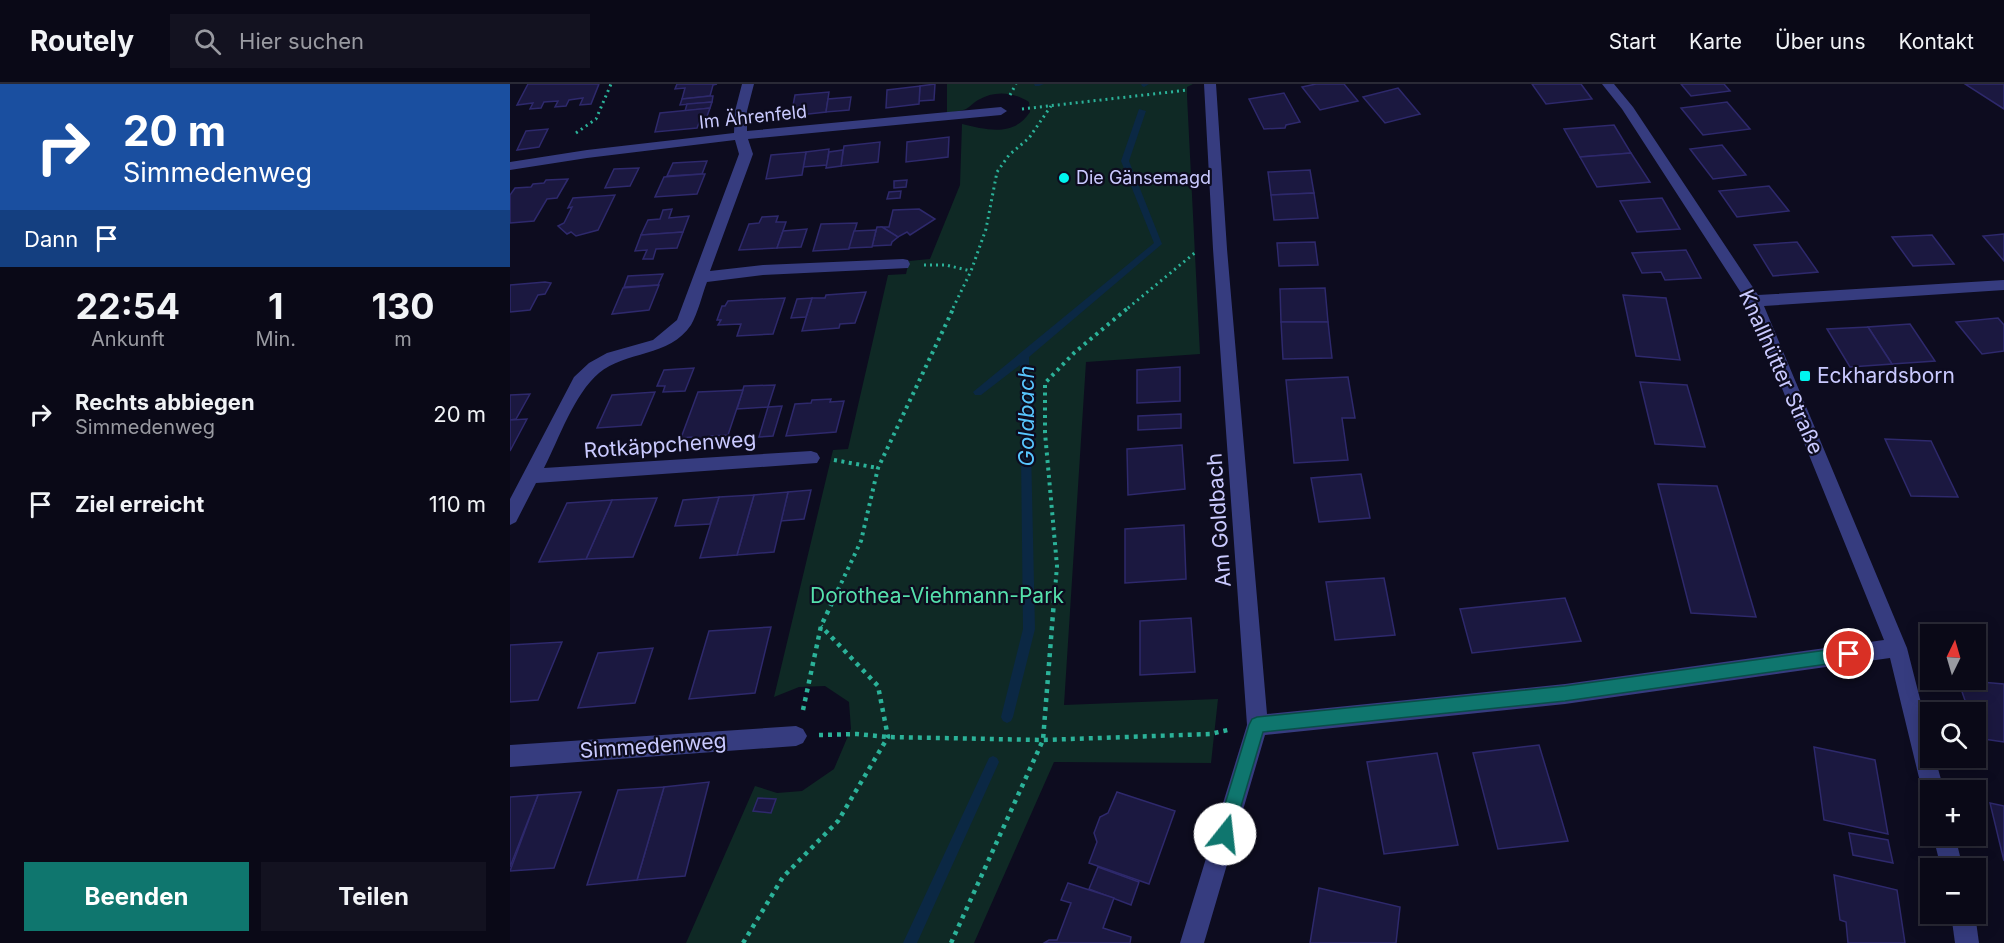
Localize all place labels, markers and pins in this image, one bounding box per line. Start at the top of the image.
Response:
place label: Die Gänsemagd [1076,167,1211,188]
marker: Die Gänsemagd [1057,171,1071,185]
place label: Eckhardsborn [1817,363,1955,388]
marker: Eckhardsborn [1798,369,1812,383]
pin [1823,628,1874,679]

